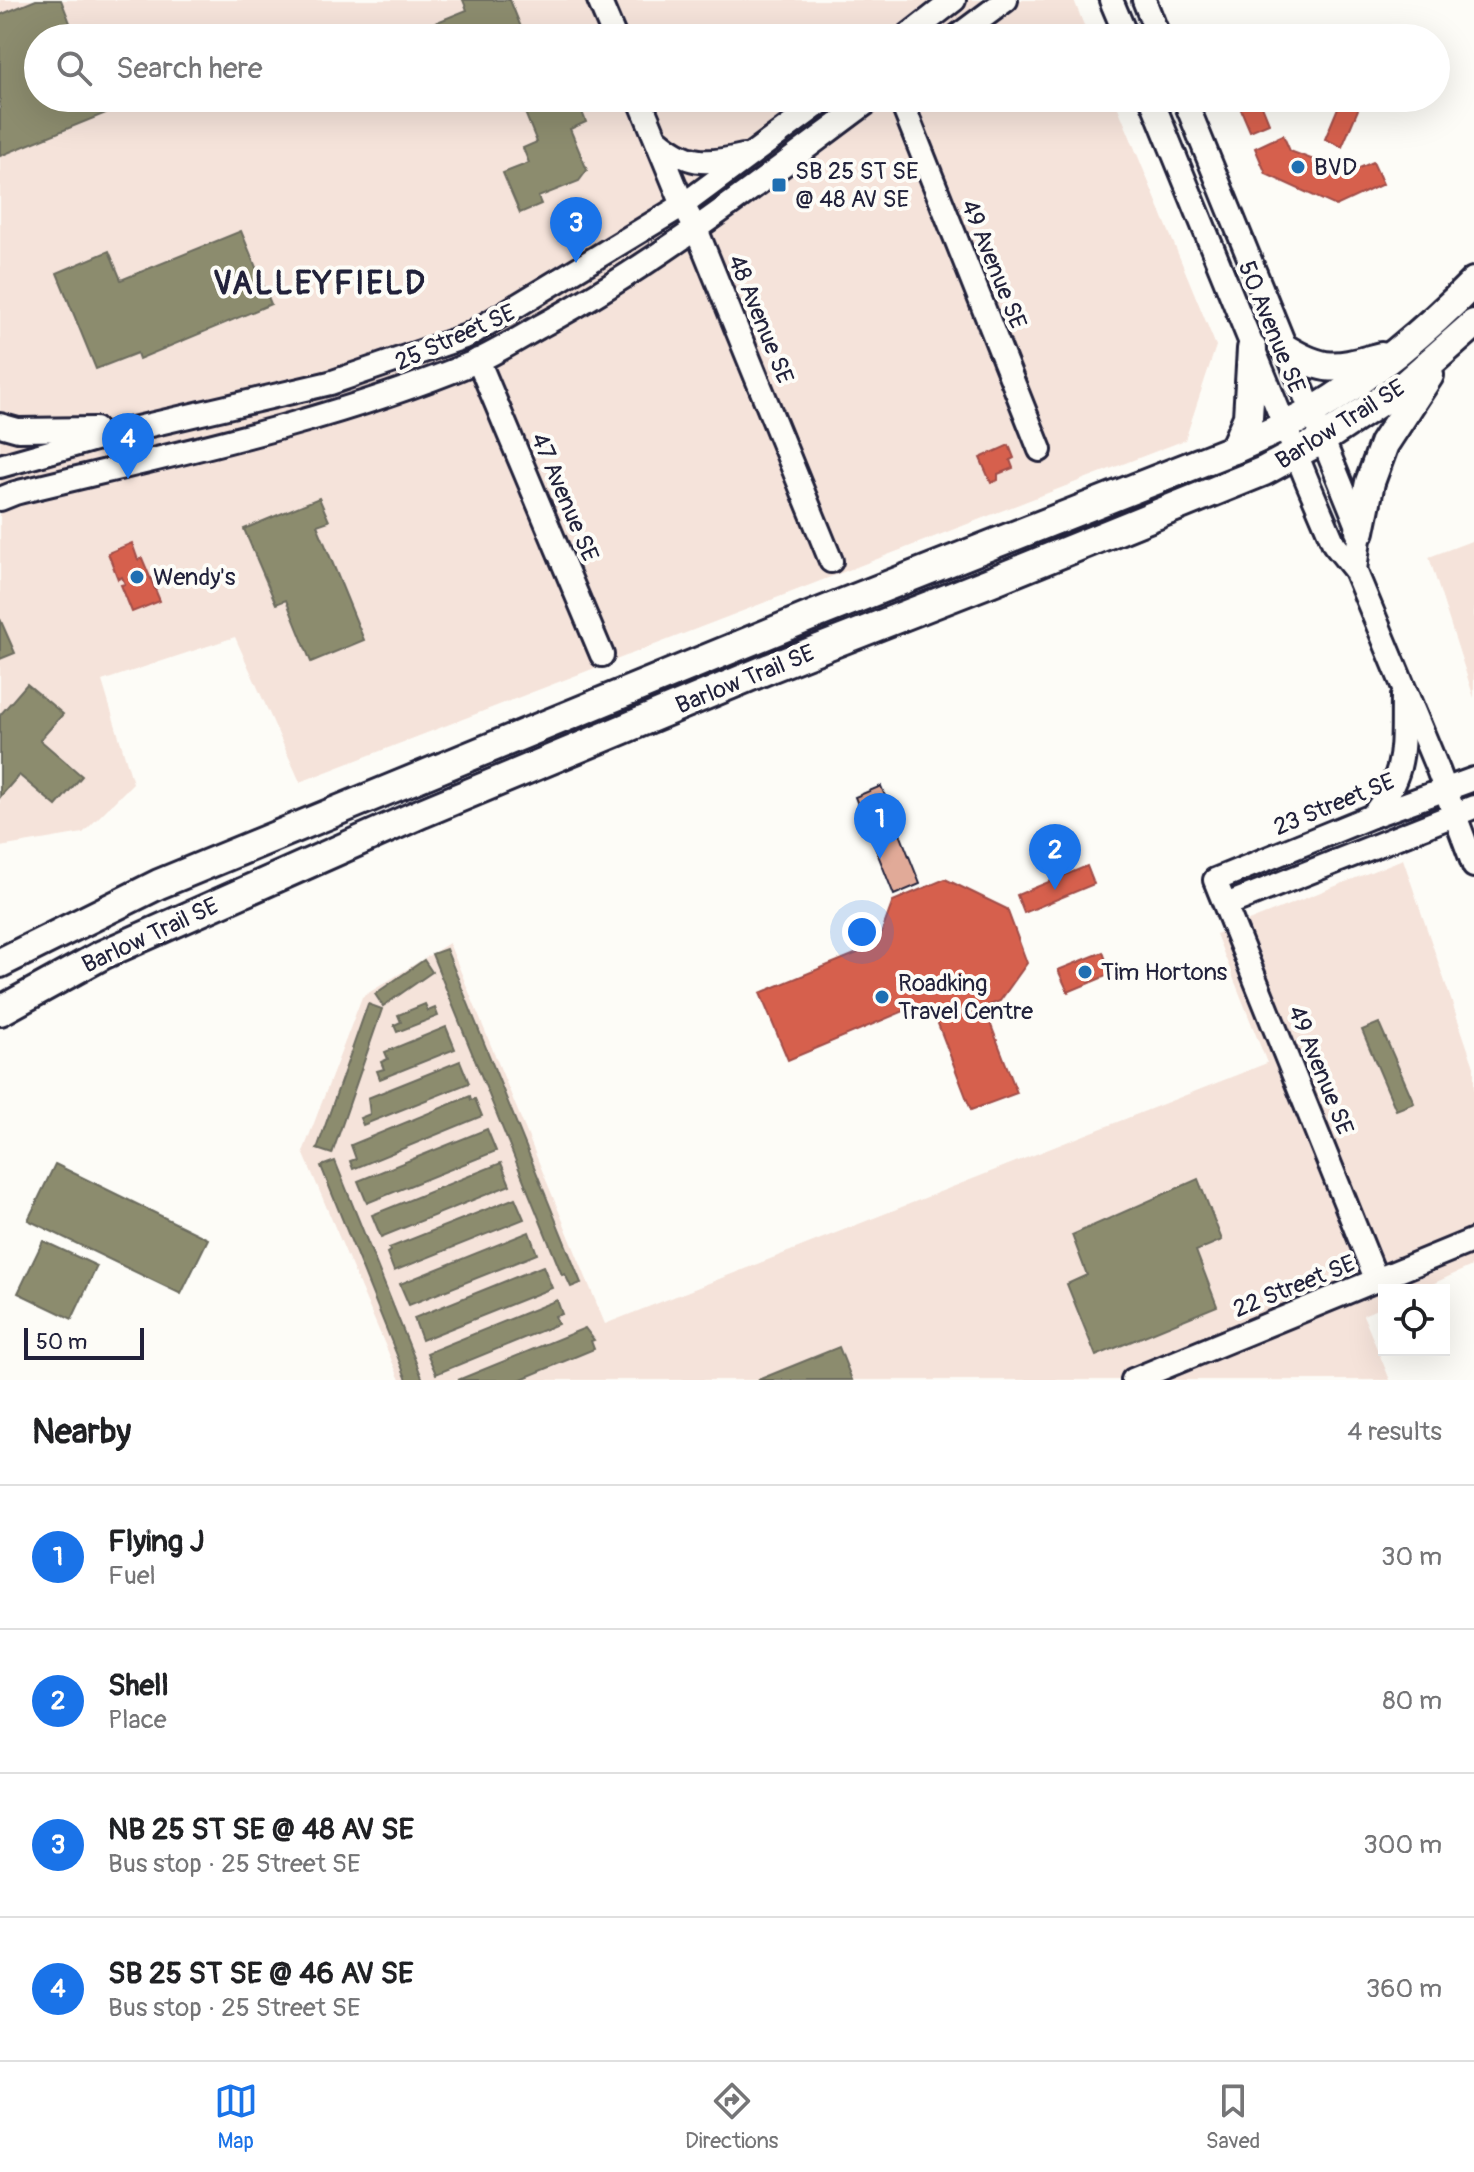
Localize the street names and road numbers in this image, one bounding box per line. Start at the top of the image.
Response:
street label: 49 Avenue SE [954,195,1033,333]
street label: 48 Avenue SE [721,250,800,388]
street label: 50 Avenue SE [1232,257,1311,398]
street label: 25 Street SE [391,298,520,377]
street label: Barlow Trail SE [1270,373,1410,476]
street label: 47 Avenue SE [524,428,605,566]
street label: Barlow Trail SE [672,638,819,720]
street label: 23 Street SE [1269,767,1399,842]
street label: Barlow Trail SE [77,891,223,980]
street label: 49 Avenue SE [1281,1001,1360,1139]
street label: 22 Street SE [1229,1249,1359,1324]

